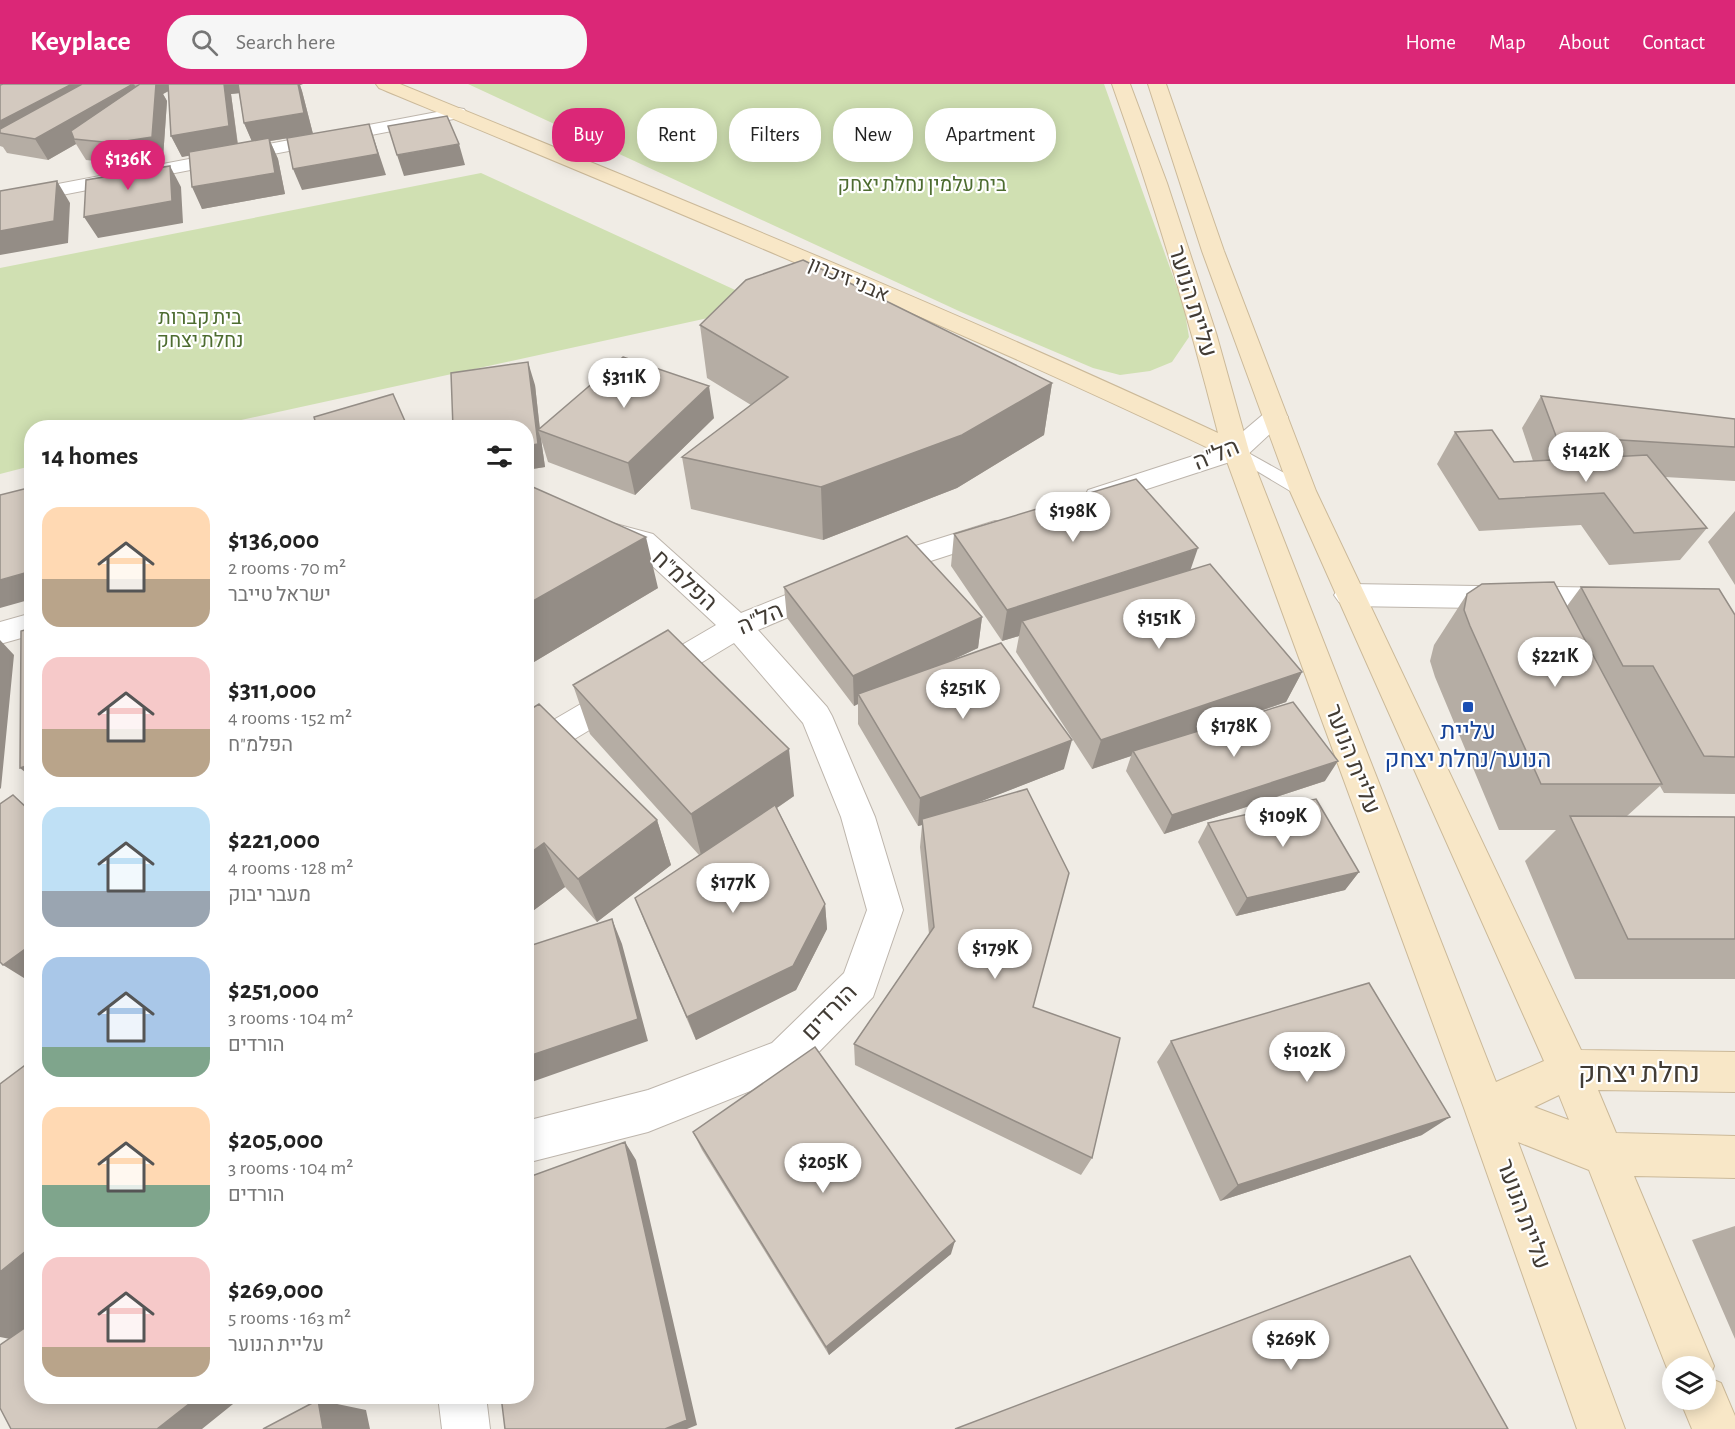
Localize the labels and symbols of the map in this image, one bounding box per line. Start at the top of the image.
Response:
pin: $136K [86,140,170,191]
park label: בית עלמין נחלת יצחק [838,175,1007,195]
street label: עליית הנוער [1164,243,1220,360]
street label: אבני זיכרון [805,254,892,306]
park label: בית קברות נחלת יצחק [157,308,243,351]
pin: $311K [582,358,666,409]
pin: $142K [1544,432,1628,483]
street label: הל"ה [1190,435,1243,475]
pin: $198K [1031,492,1115,543]
street label: הפלמ"ח [647,546,721,616]
street label: הל"ה [734,598,787,639]
pin: $151K [1117,599,1201,650]
pin: $221K [1513,637,1597,688]
pin: $251K [921,669,1005,720]
marker: עליית הנוער/נחלת יצחק [1461,700,1475,714]
street label: עליית הנוער [1320,701,1384,817]
pin: $178K [1192,707,1276,758]
place label: עליית הנוער/נחלת יצחק [1385,720,1551,772]
pin: $109K [1241,797,1325,848]
pin: $177K [691,863,775,914]
pin: $179K [953,929,1037,980]
street label: הורדים [797,980,862,1045]
pin: $102K [1265,1032,1349,1083]
street label: נחלת יצחק [1578,1060,1700,1088]
pin: $205K [781,1143,865,1194]
street label: עליית הנוער [1492,1156,1554,1273]
pin: $269K [1249,1320,1333,1371]

